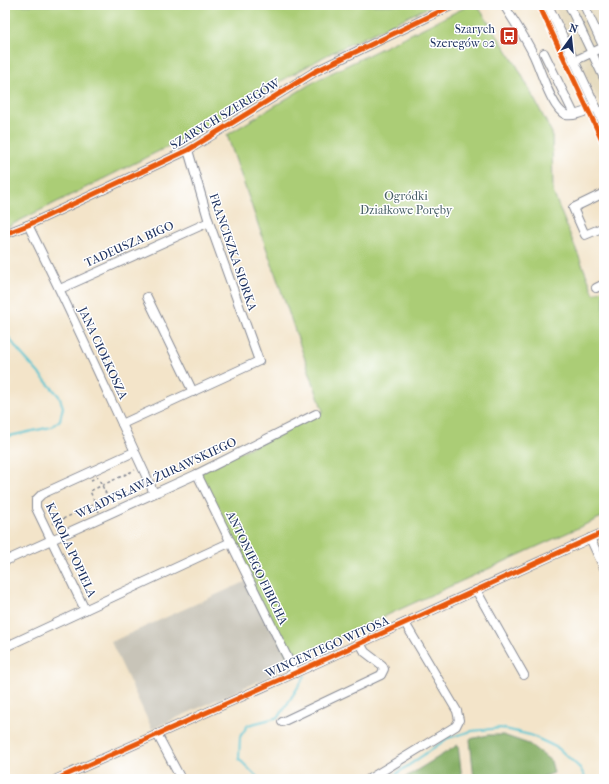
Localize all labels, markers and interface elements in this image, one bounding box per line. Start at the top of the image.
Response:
north arrow [551,18,591,58]
text: N [568,21,580,36]
place label: Szarych Szeregów 02 [430,22,495,50]
bus stop icon: Szarych Szeregów 02 [498,25,520,47]
street label: SZARYCH SZEREGÓW [167,74,283,152]
park label: Ogródki Działkowe Poręby [360,189,453,217]
street label: FRANCISZKA SIORKA [206,191,260,313]
street label: TADEUSZA BIGO [82,218,176,270]
street label: JANA CIOŁKOSZA [75,304,131,402]
street label: WŁADYSŁAWA ŻURAWSKIEGO [72,434,239,522]
street label: KAROLA POPIELA [43,500,99,600]
street label: ANTONIEGO FIBICHA [223,508,291,627]
street label: WINCENTEGO WITOSA [262,613,391,681]

